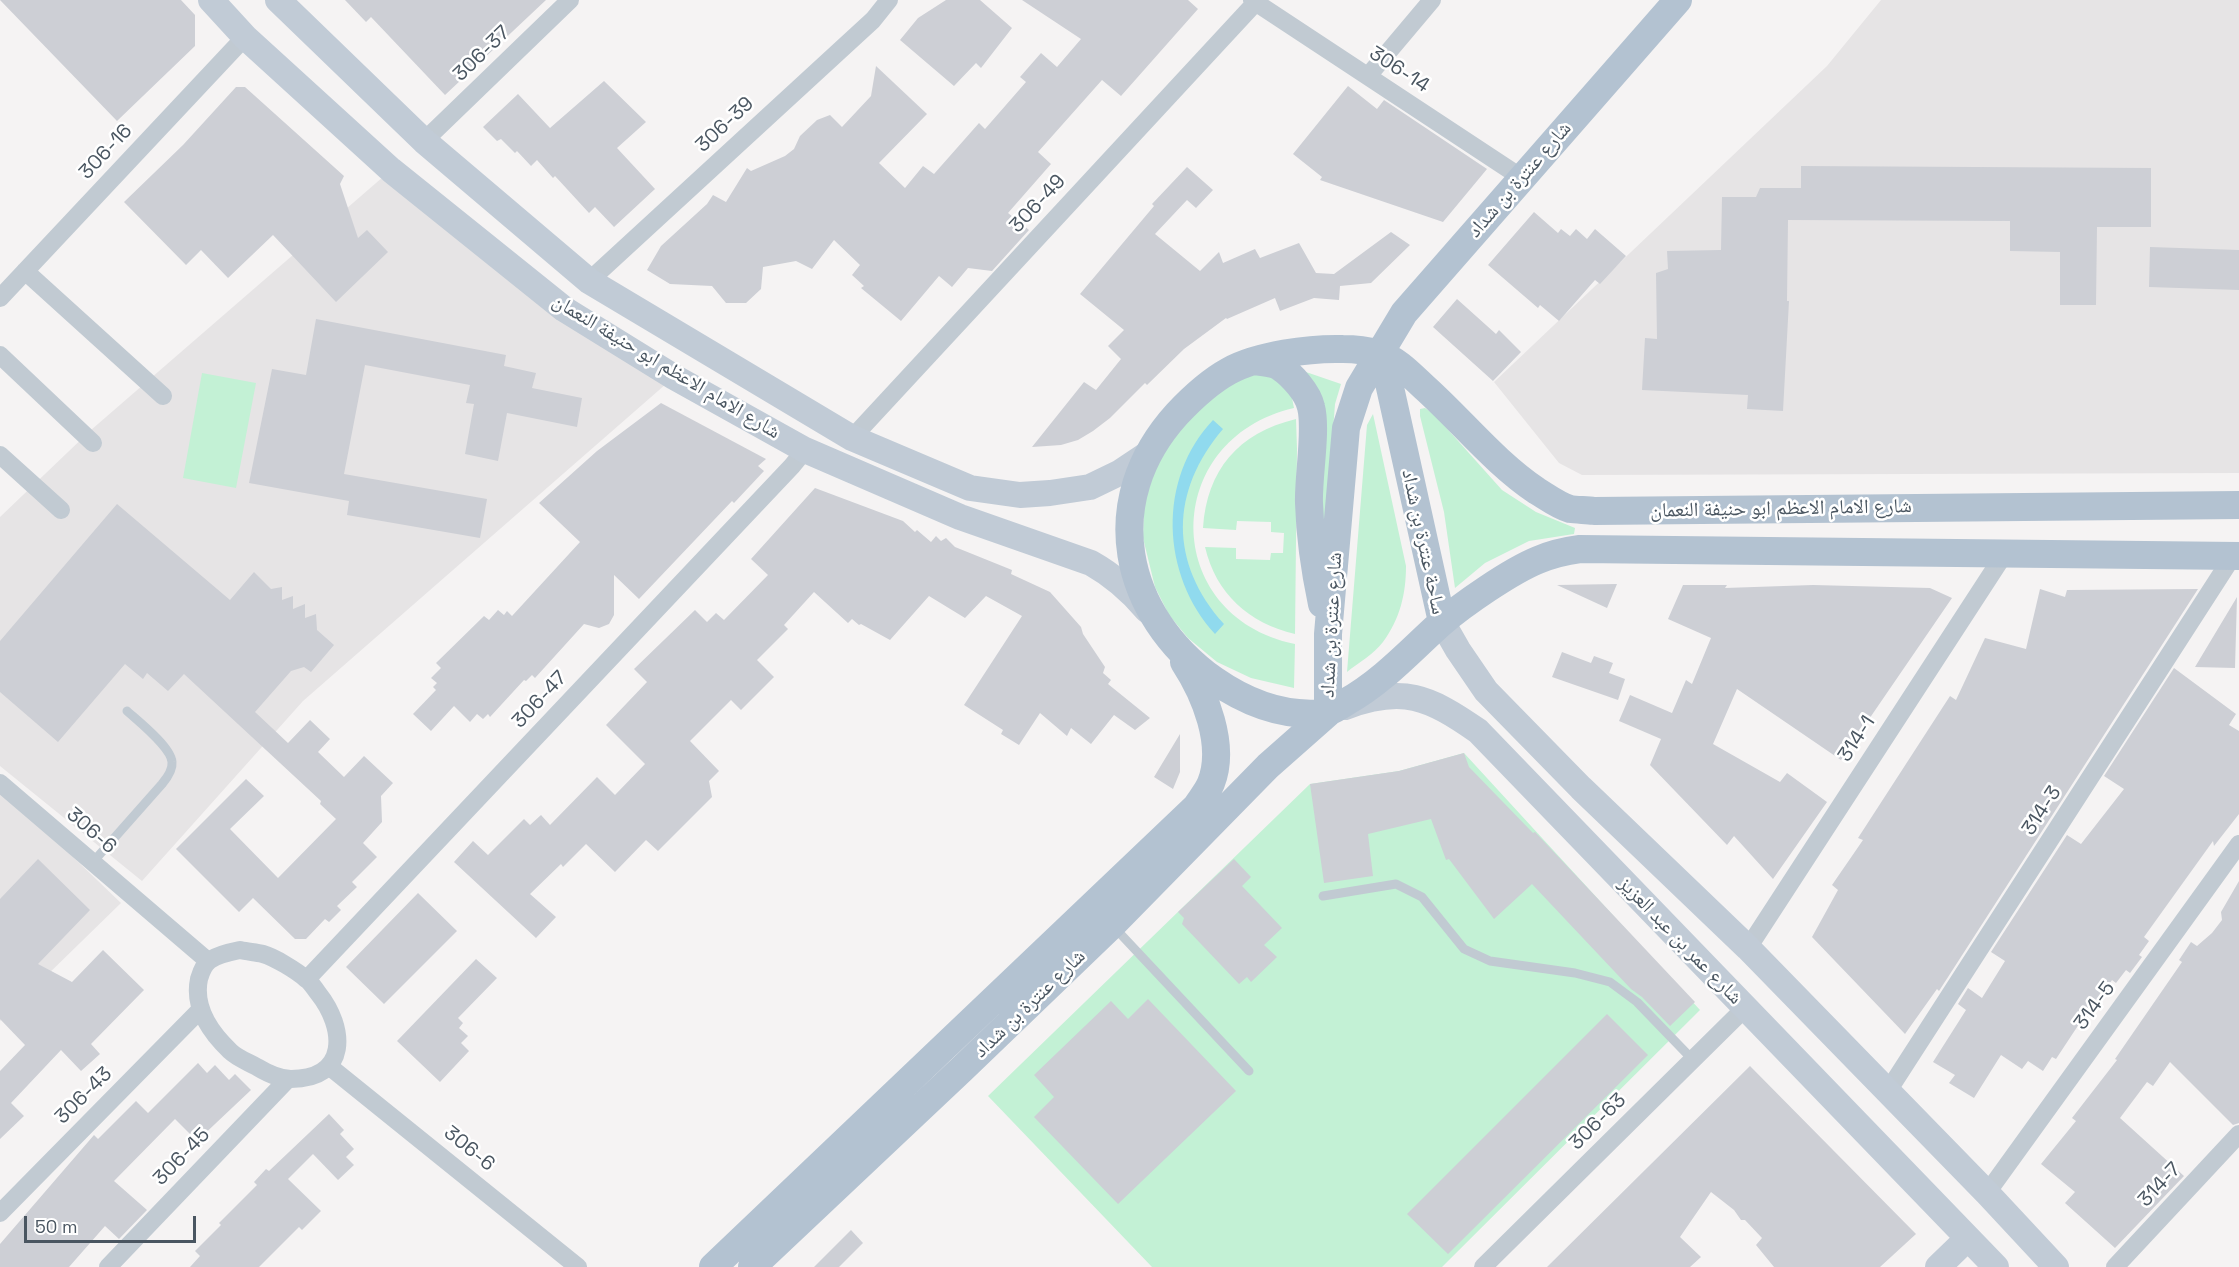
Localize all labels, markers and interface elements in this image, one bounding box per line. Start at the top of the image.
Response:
street label: 306-37 [449,21,515,87]
street label: 306-14 [1364,42,1434,98]
street label: 306-39 [691,92,759,158]
street label: شارع عنترة بن شداد [1463,117,1577,243]
street label: 306-16 [74,119,138,185]
street label: 306-49 [1005,170,1071,238]
street label: شارع الامام الاعظم ابو حنيفة النعمان [548,289,784,445]
street label: ساحة عنترة بن شداد [1396,467,1450,617]
street label: شارع الامام الاعظم ابو حنيفة النعمان [1650,495,1912,523]
street label: شارع عنترة بن شداد [1316,552,1348,698]
street label: 306-47 [508,666,572,734]
street label: 314-1 [1833,711,1881,767]
street label: 314-3 [2017,782,2067,840]
street label: 306-6 [61,803,121,859]
street label: شارع عمر بن عبد العزيز [1613,872,1747,1010]
street label: شارع عنترة بن شداد [969,945,1091,1063]
street label: 314-5 [2070,977,2120,1035]
street label: 306-43 [50,1062,118,1130]
street label: 306-63 [1565,1089,1631,1155]
street label: 306-6 [439,1121,499,1177]
street label: 306-45 [149,1123,215,1191]
street label: 314-7 [2134,1158,2186,1212]
scale bar [27,1204,200,1242]
text: 50 m [35,1215,77,1238]

